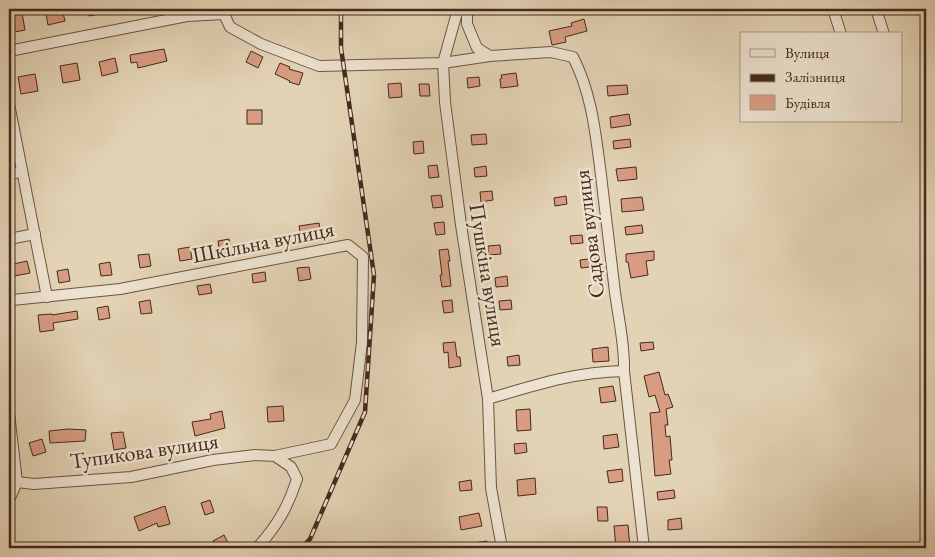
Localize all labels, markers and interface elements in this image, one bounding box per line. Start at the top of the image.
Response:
legend [740,32,902,122]
text: Вулиця [785,43,830,62]
text: Залізниця [785,67,846,86]
text: Будівля [785,93,831,112]
street label: Садова вулиця [567,168,611,300]
street label: Пушкіна вулиця [462,201,514,349]
street label: Шкільна вулиця [190,214,337,270]
street label: Тупикова вулиця [68,426,220,476]

